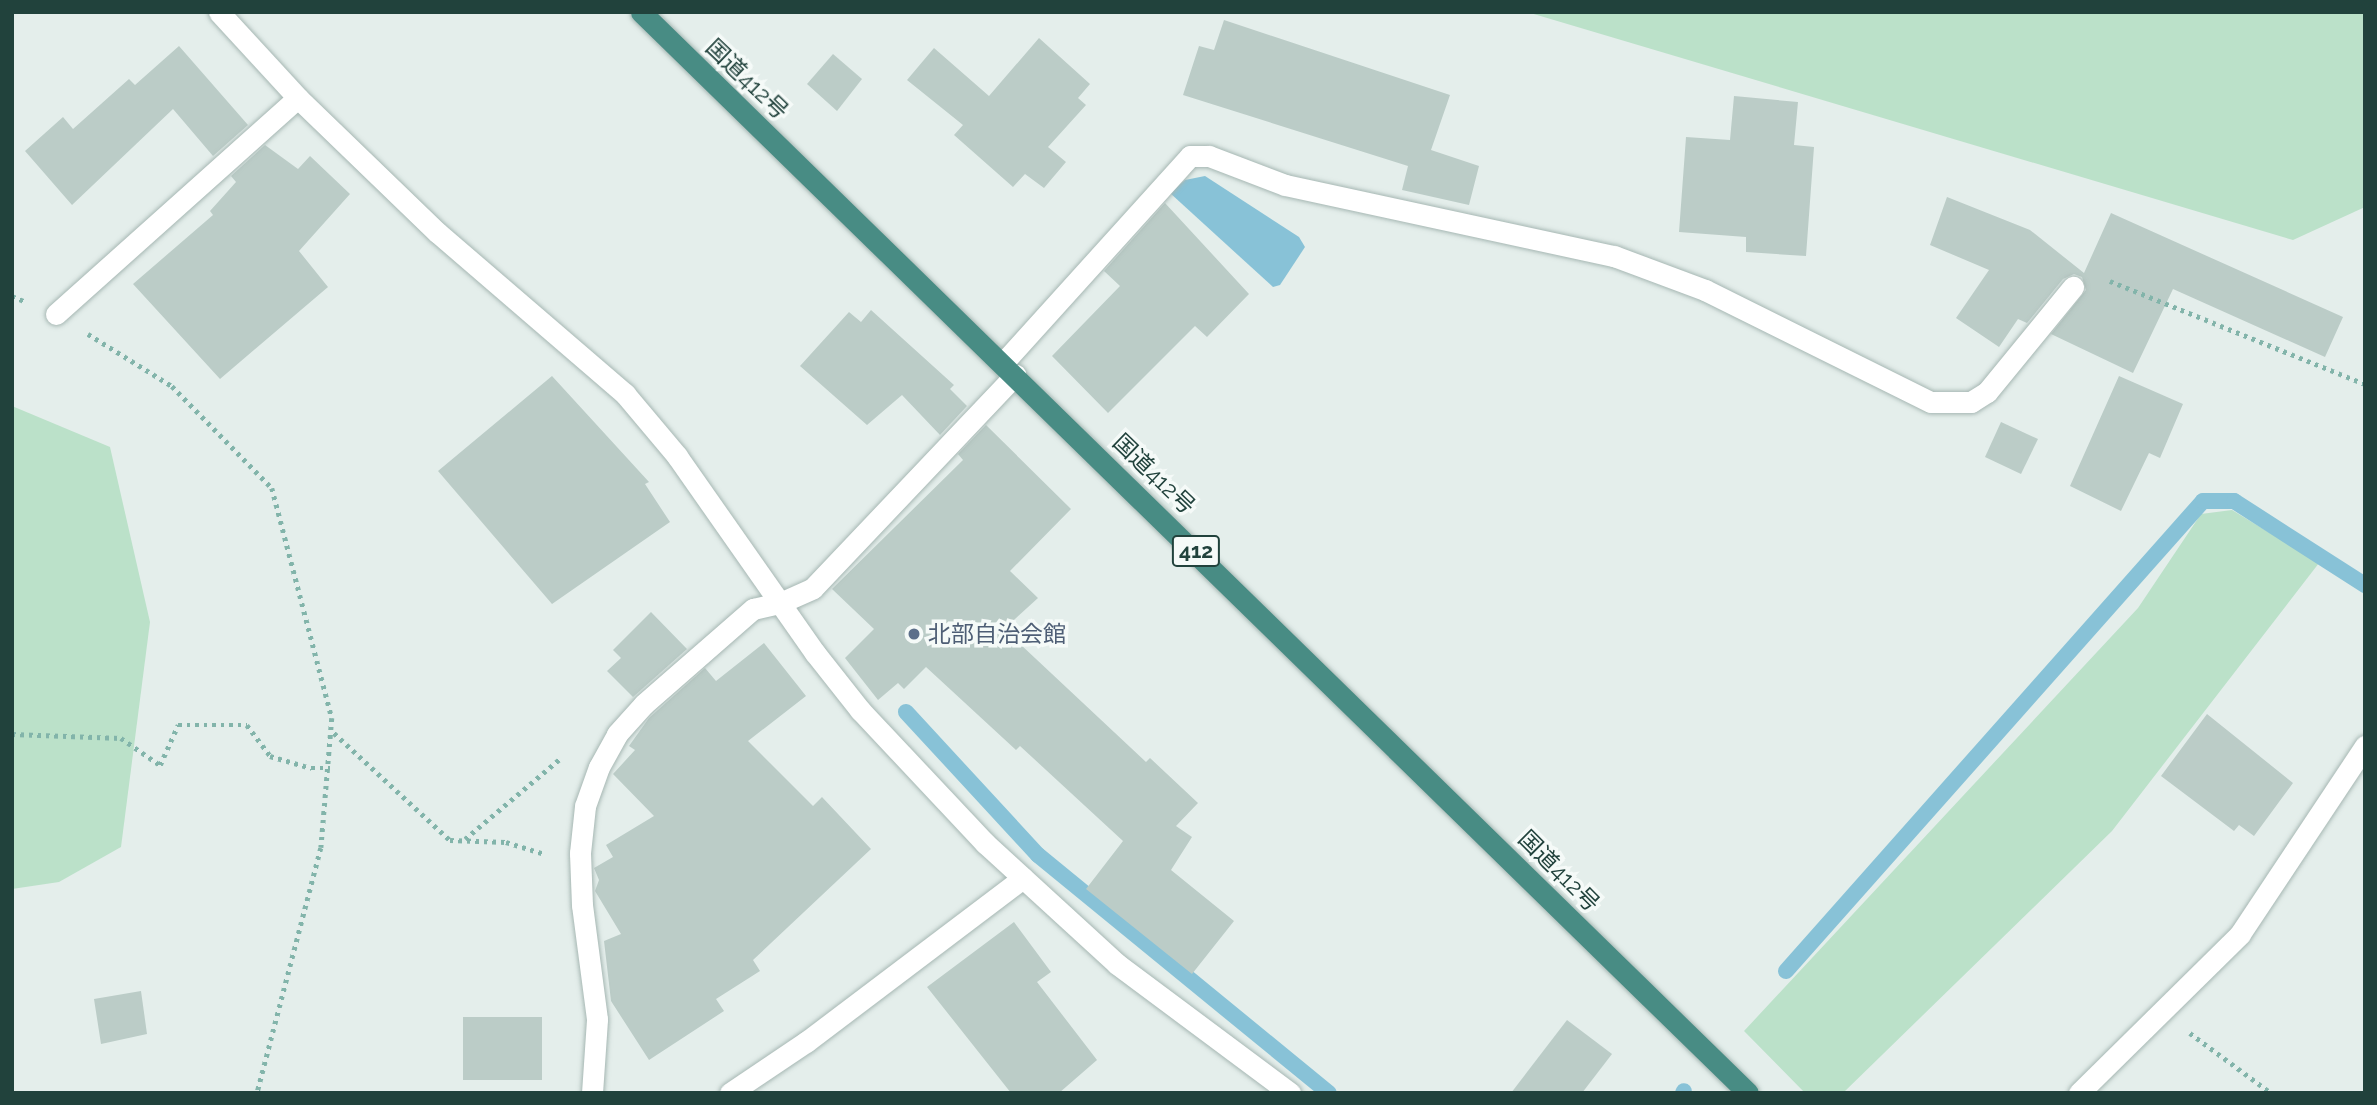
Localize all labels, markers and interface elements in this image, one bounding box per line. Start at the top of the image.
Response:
street label: 国道412号 [700,33,794,125]
street label: 国道412号 [1107,428,1201,520]
road number: 412 [1172,534,1220,568]
place label: 北部自治会館 [928,620,1066,648]
marker: 北部自治会館 [906,626,922,642]
street label: 国道412号 [1513,825,1605,917]

